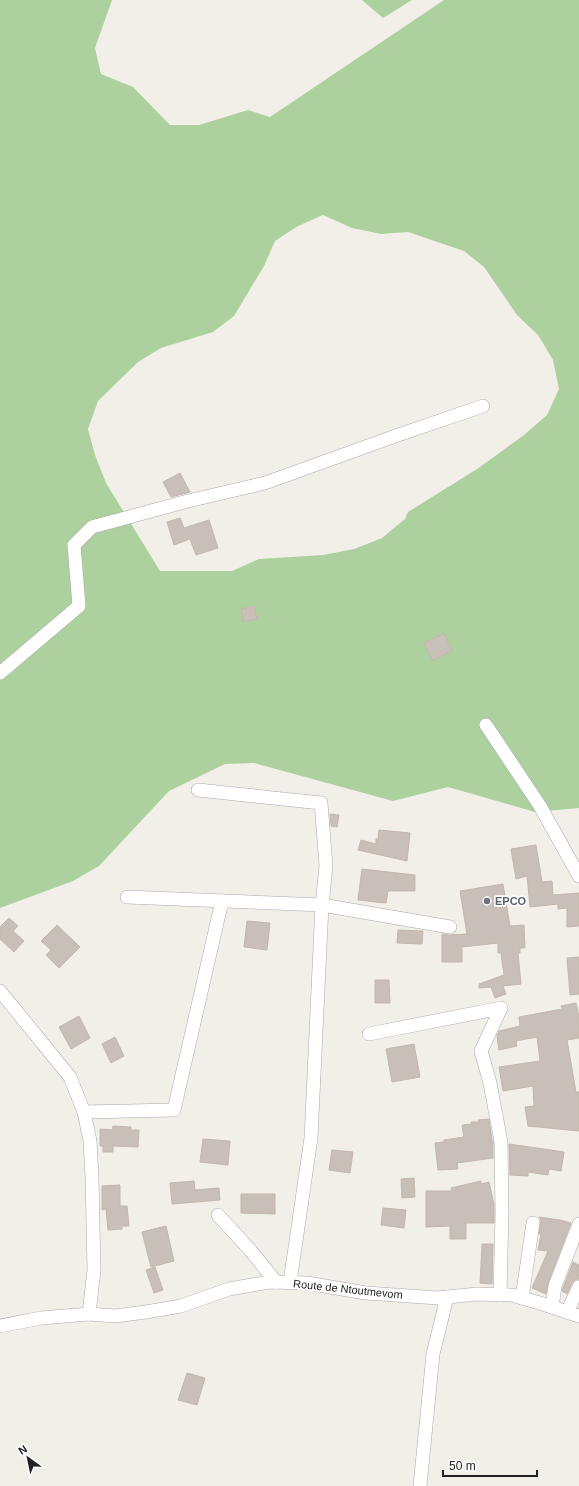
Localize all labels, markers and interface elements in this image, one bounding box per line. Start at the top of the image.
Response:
place label: EPCO [495,895,527,907]
marker: EPCO [482,896,492,906]
street label: Route de Ntoutmevom [293,1277,403,1301]
north arrow [8,1438,48,1478]
text: N [16,1442,29,1457]
scale bar [443,1452,537,1478]
text: 50 m [449,1459,476,1473]

